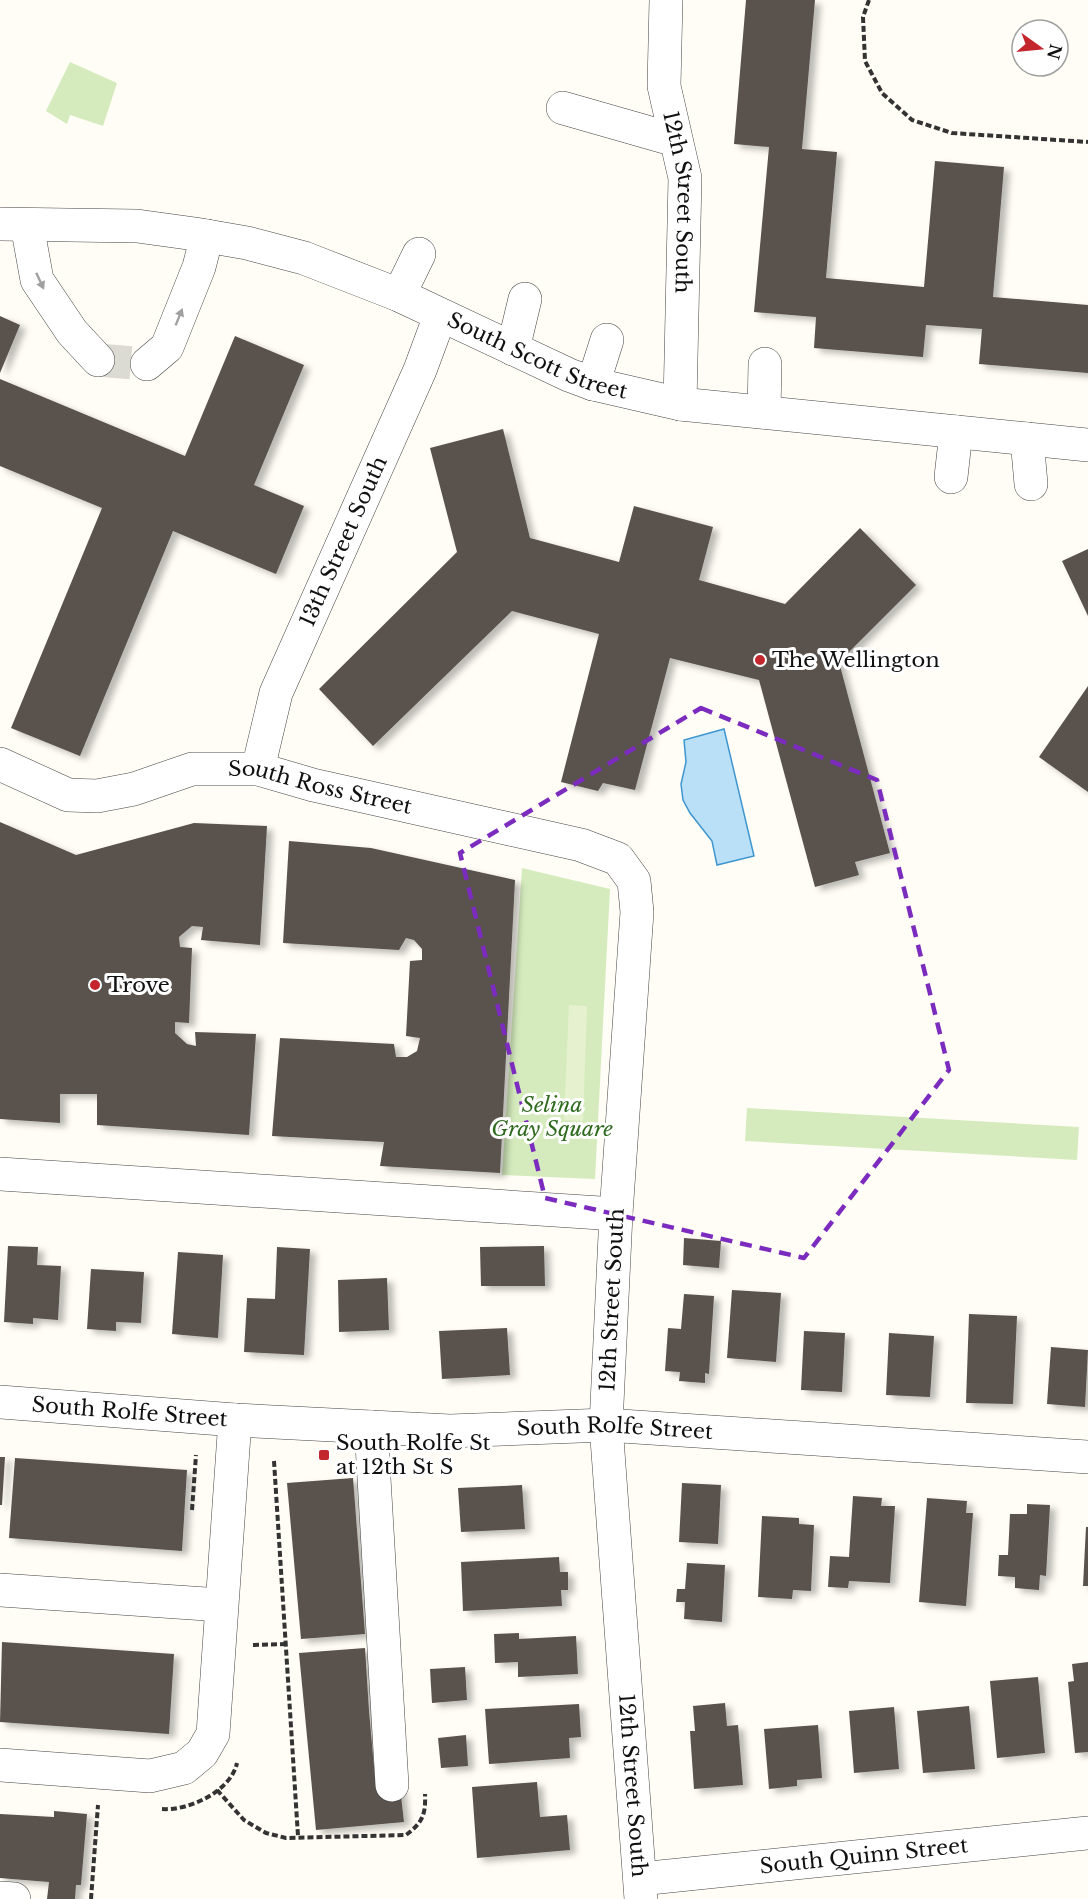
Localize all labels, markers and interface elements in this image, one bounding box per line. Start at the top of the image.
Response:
north arrow [1010,18,1070,78]
text: N [1043,42,1066,62]
street label: 12th Street South [657,109,699,294]
one-way arrow [35,273,44,290]
street label: South Scott Street [443,307,630,405]
one-way arrow [175,308,184,326]
street label: 13th Street South [294,452,393,631]
place label: The Wellington [772,647,940,673]
marker: The Wellington [753,653,767,667]
street label: South Ross Street [228,756,415,820]
place label: Trove [107,972,170,998]
marker: Trove [88,978,102,992]
park label: Selina Gray Square [491,1092,613,1142]
street label: 12th Street South [594,1208,630,1392]
street label: South Rolfe Street [31,1391,229,1432]
street label: South Rolfe Street [516,1412,714,1445]
place label: South Rolfe St at 12th St S [336,1430,491,1480]
marker: South Rolfe St at 12th St S [317,1448,331,1462]
street label: 12th Street South [613,1693,652,1878]
street label: South Quinn Street [758,1832,969,1880]

